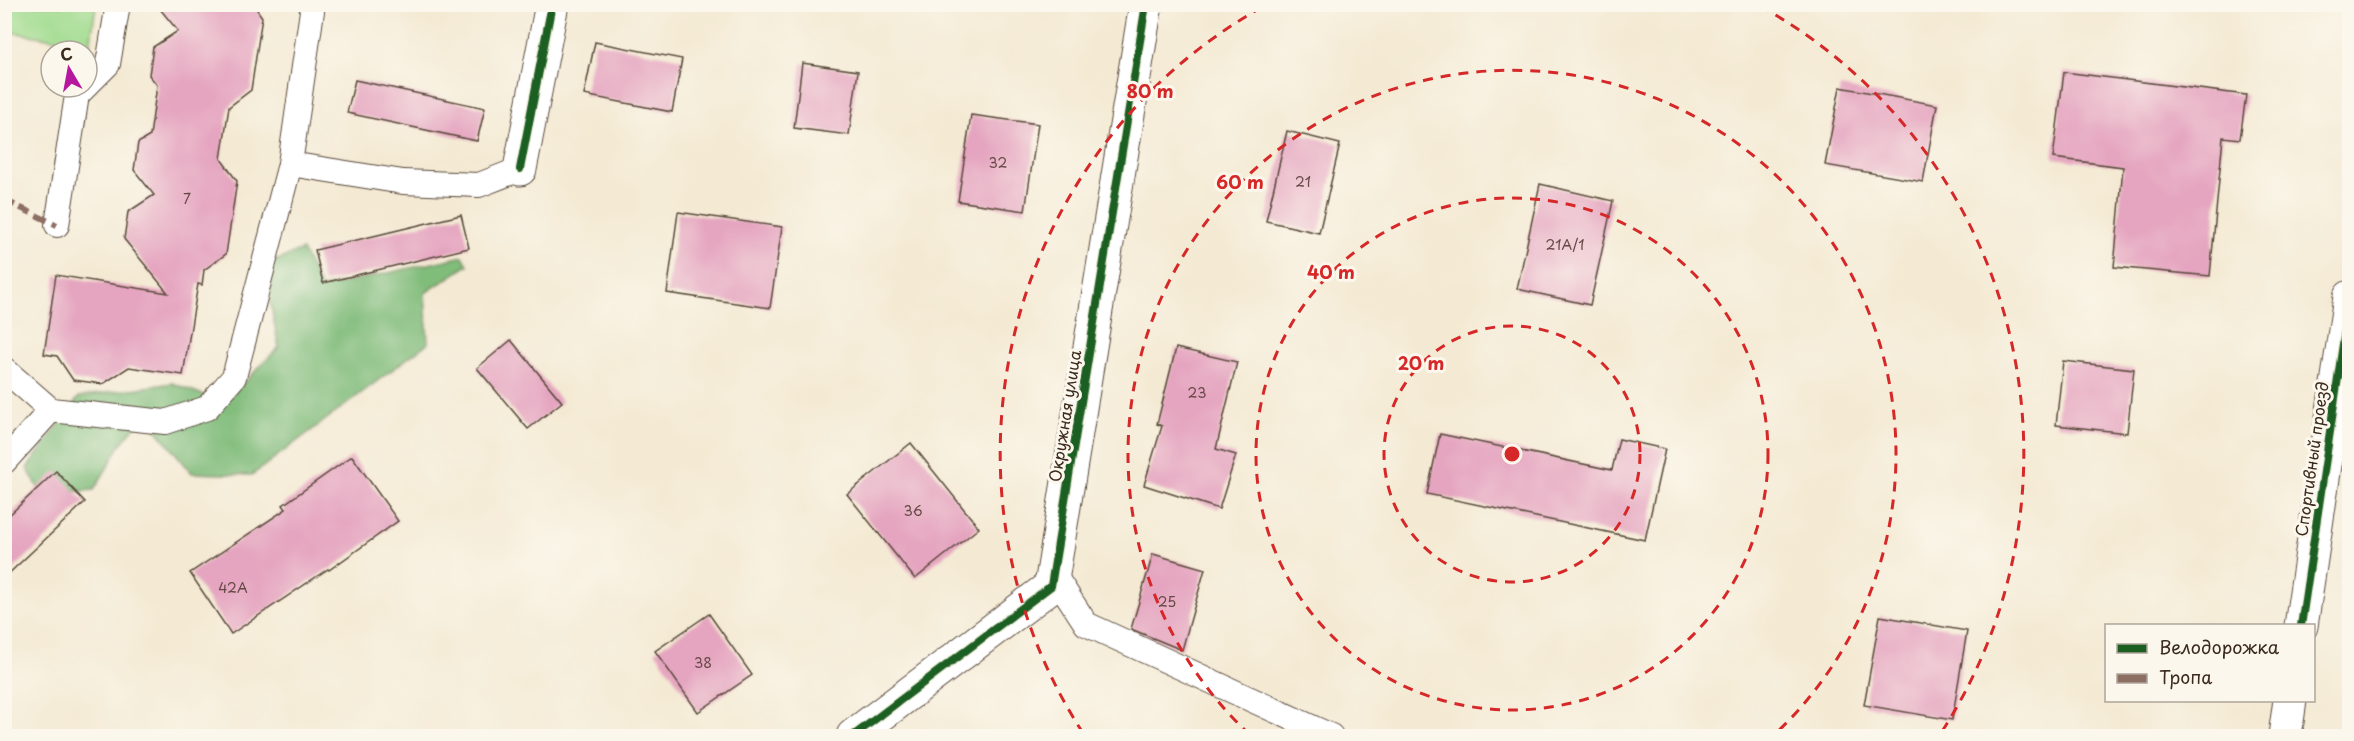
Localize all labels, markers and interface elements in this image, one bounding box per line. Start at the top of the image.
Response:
north arrow [39,39,99,99]
text: С [58,40,74,66]
text: 80 m [1126,77,1174,104]
house number: 32 [989,152,1007,173]
text: 60 m [1216,168,1264,195]
house number: 21 [1295,171,1311,192]
house number: 7 [183,188,191,209]
house number: 21А/1 [1545,234,1585,255]
text: 40 m [1307,258,1355,285]
street label: Окружная улица [1042,348,1086,484]
text: 20 m [1398,349,1444,376]
street label: Спортивный проезд [2288,380,2334,538]
house number: 23 [1188,382,1206,403]
centre of rings [1502,444,1522,464]
house number: 36 [903,500,923,521]
house number: 42А [218,577,248,598]
house number: 25 [1158,591,1176,612]
legend [2105,624,2315,702]
text: Велодорожка [2159,633,2280,660]
house number: 38 [694,652,712,673]
text: Тропа [2159,663,2212,690]

